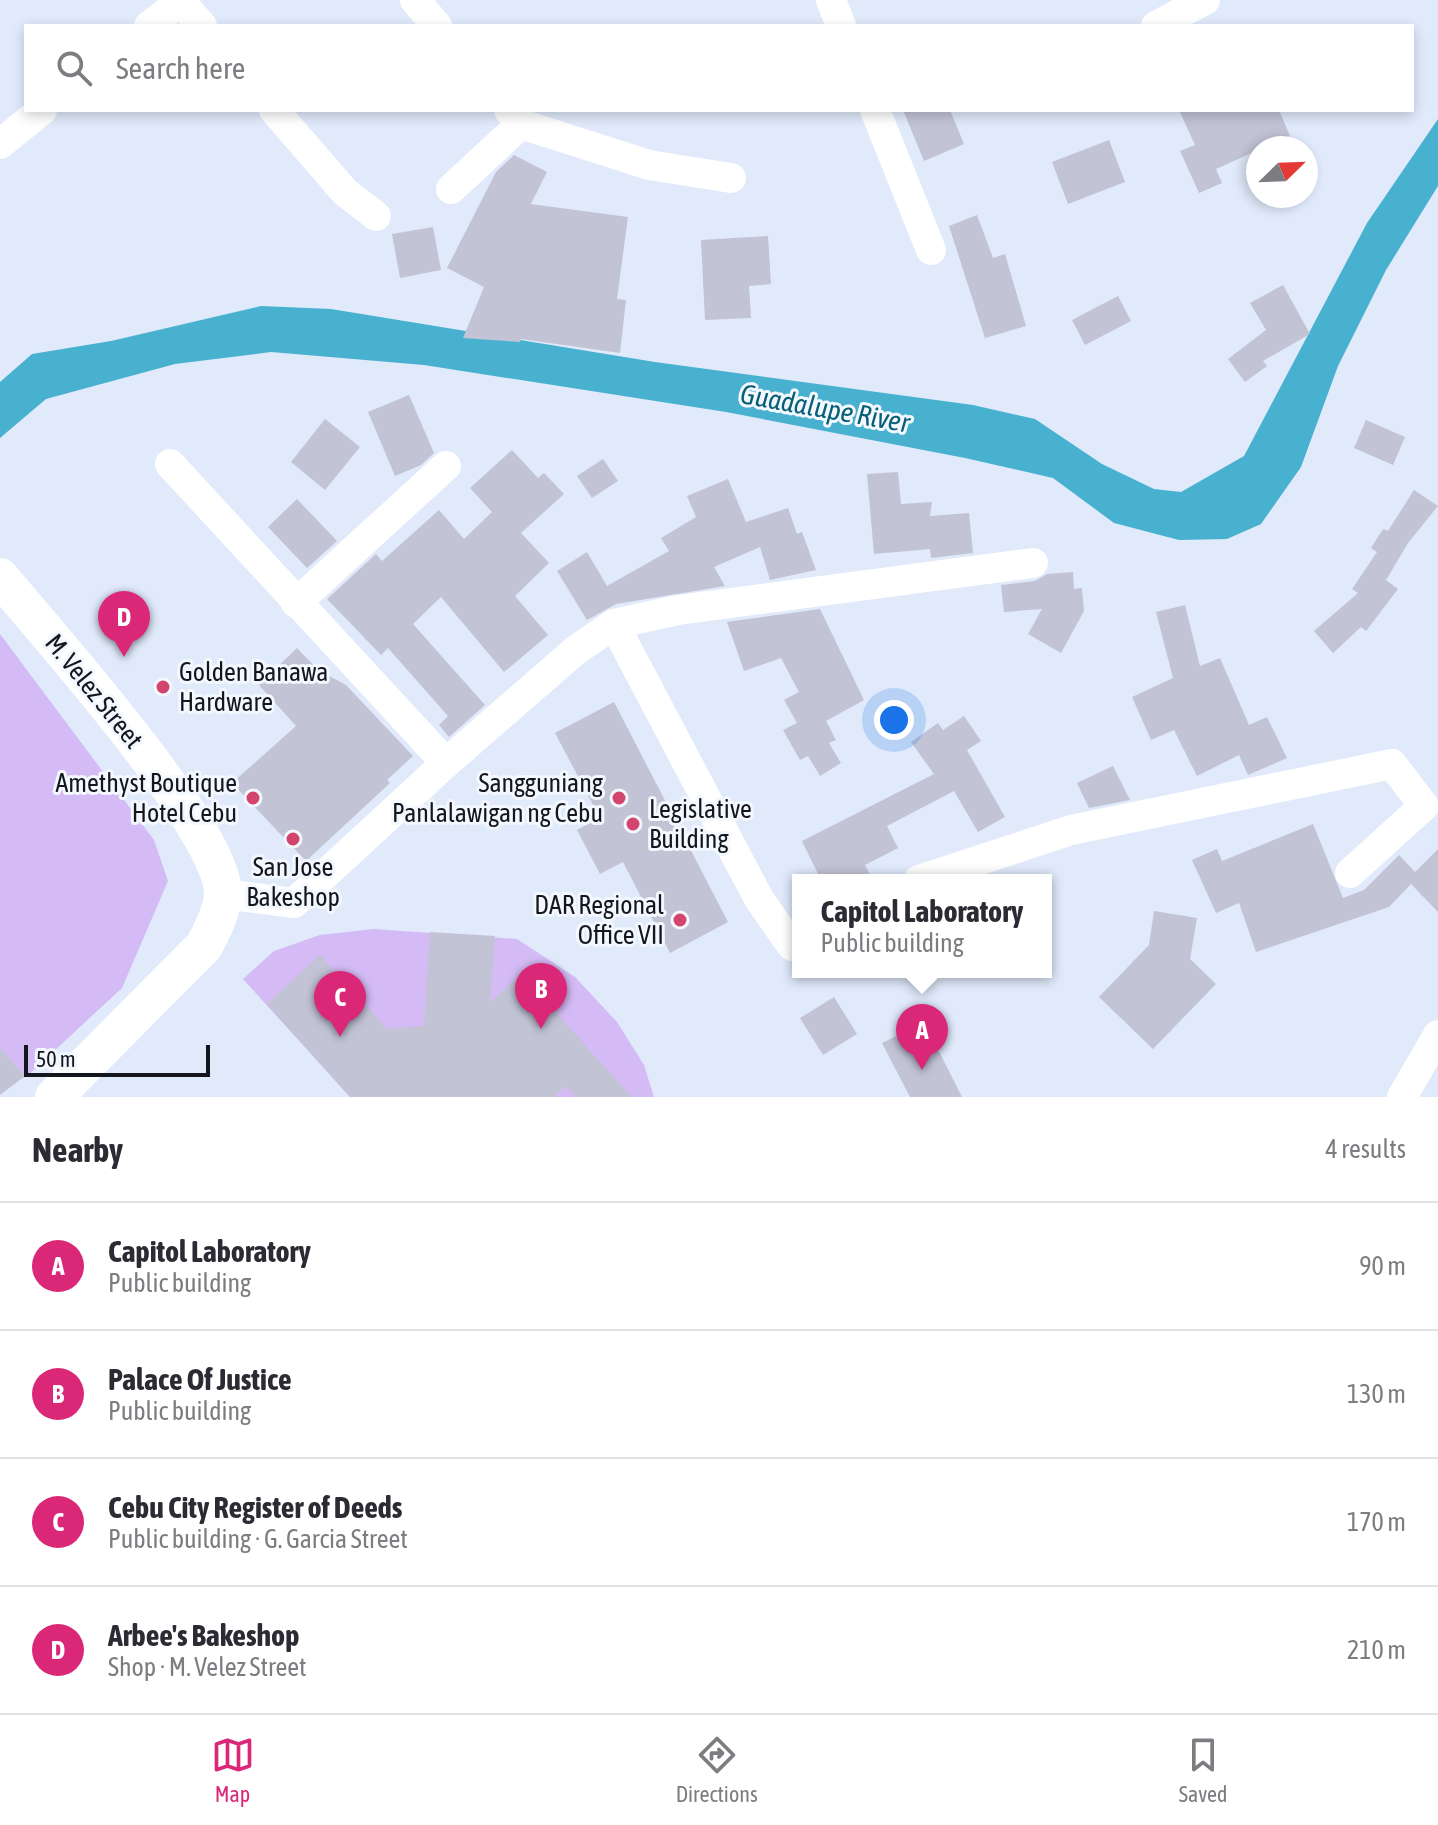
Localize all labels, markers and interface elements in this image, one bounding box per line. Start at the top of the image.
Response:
search box [24,24,1414,112]
icon: search [52,46,96,90]
text: Search here [116,51,245,85]
north arrow [1246,136,1318,208]
water label: Guadalupe River [738,377,914,439]
pin: D [98,591,150,657]
street label: M. Velez Street [39,628,149,754]
place label: Golden Banawa Hardware [179,657,328,717]
marker: Golden Banawa Hardware [154,678,172,696]
your location [874,700,914,740]
place label: Amethyst Boutique Hotel Cebu [55,768,237,828]
place label: Sangguniang Panlalawigan ng Cebu [392,768,604,828]
marker: Amethyst Boutique Hotel Cebu [244,789,262,807]
marker: Sangguniang Panlalawigan ng Cebu [610,789,628,807]
place label: Legislative Building [649,794,752,854]
marker: Legislative Building [624,815,642,833]
marker: San Jose Bakeshop [284,830,302,848]
place label: San Jose Bakeshop [246,852,340,912]
popup [792,874,1052,978]
place label: DAR Regional Office VII [534,890,664,950]
text: Capitol Laboratory [821,894,1023,928]
marker: DAR Regional Office VII [671,911,689,929]
text: Public building [821,928,964,958]
pin: B [515,963,567,1029]
pin: C [314,971,366,1037]
pin: A [896,1004,948,1070]
scale bar [24,1041,210,1077]
text: 50 m [36,1046,76,1072]
text: Nearby [32,1130,123,1169]
text: 4 results [1325,1134,1406,1164]
text: Capitol Laboratory [108,1234,311,1268]
text: A [52,1251,64,1281]
text: 90 m [1359,1251,1406,1281]
text: Public building [108,1268,251,1298]
text: Palace Of Justice [108,1362,292,1396]
text: B [52,1379,64,1409]
text: 130 m [1347,1379,1406,1409]
text: Public building [108,1396,251,1426]
text: Cebu City Register of Deeds [108,1490,402,1524]
text: C [52,1507,64,1537]
text: 170 m [1347,1507,1406,1537]
text: Public building · G. Garcia Street [108,1524,408,1554]
text: Arbee's Bakeshop [108,1618,299,1652]
text: D [51,1635,65,1665]
text: 210 m [1347,1635,1406,1665]
text: Shop · M. Velez Street [108,1652,307,1682]
tab: Map [211,1733,255,1807]
tab: Directions [676,1733,758,1807]
tab: Saved [1179,1733,1227,1807]

